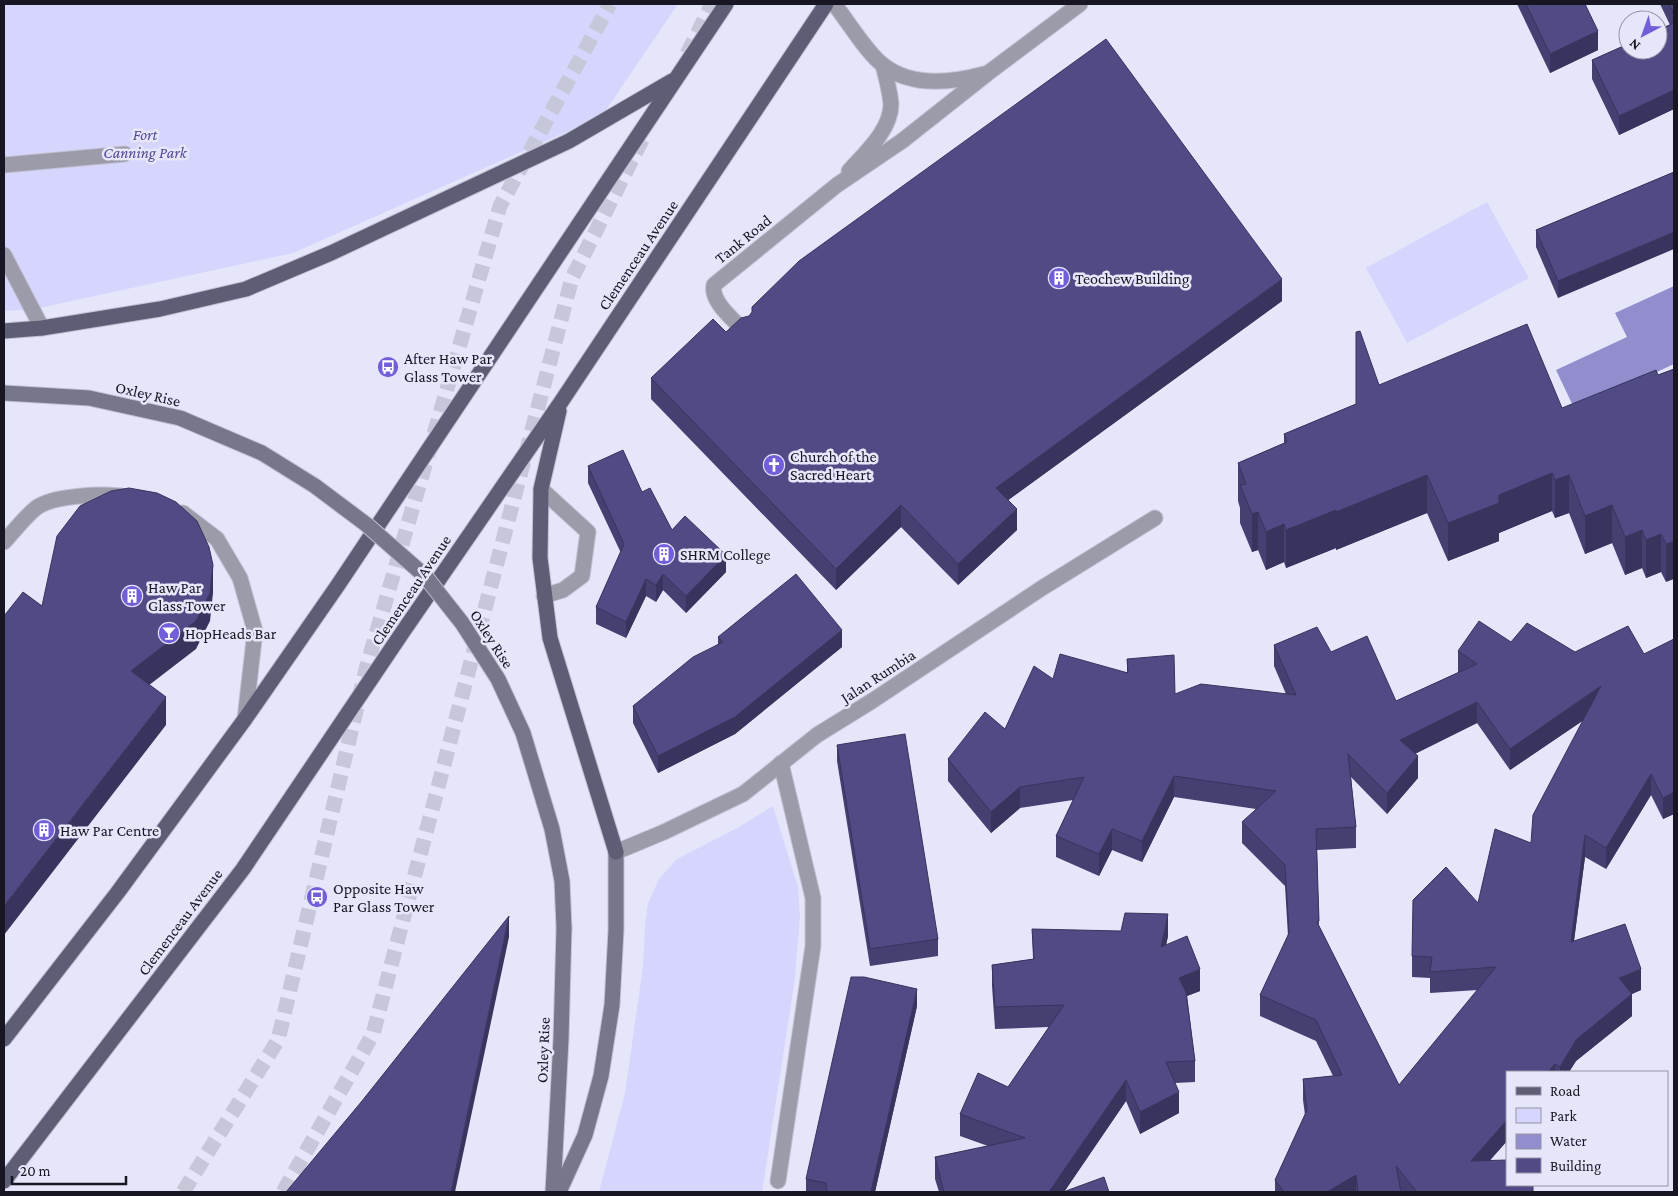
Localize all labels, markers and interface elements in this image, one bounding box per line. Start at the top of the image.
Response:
north arrow [1618,10,1668,60]
text: N [1625,35,1643,54]
park label: Fort Canning Park [103,126,188,162]
street label: Clemenceau Avenue [595,197,681,313]
street label: Tank Road [712,211,775,267]
building icon: Teochew Building [1047,266,1071,290]
place label: Teochew Building [1075,270,1190,288]
place label: After Haw Par Glass Tower [404,350,493,385]
bus stop icon: After Haw Par Glass Tower [376,355,400,379]
street label: Oxley Rise [114,378,182,411]
place label: Church of the Sacred Heart [790,448,877,483]
church icon: Church of the Sacred Heart [762,453,786,477]
street label: Clemenceau Avenue [368,532,454,648]
building icon: SHRM College [652,542,676,566]
place label: SHRM College [680,546,771,564]
place label: Haw Par Glass Tower [148,579,226,614]
building icon: Haw Par Glass Tower [120,584,144,608]
street label: Oxley Rise [466,607,517,672]
bar icon: HopHeads Bar [157,621,181,645]
place label: HopHeads Bar [185,625,277,643]
street label: Jalan Rumbia [836,645,919,708]
building icon: Haw Par Centre [32,818,56,842]
place label: Haw Par Centre [60,822,159,839]
street label: Clemenceau Avenue [134,865,226,979]
place label: Opposite Haw Par Glass Tower [333,880,435,915]
bus stop icon: Opposite Haw Par Glass Tower [305,885,329,909]
street label: Oxley Rise [533,1017,554,1083]
legend [1506,1071,1668,1186]
text: Road [1550,1083,1581,1099]
text: Park [1550,1108,1577,1124]
text: Water [1550,1133,1587,1149]
scale bar [12,1154,126,1186]
text: Building [1550,1158,1601,1175]
text: 20 m [20,1163,51,1179]

